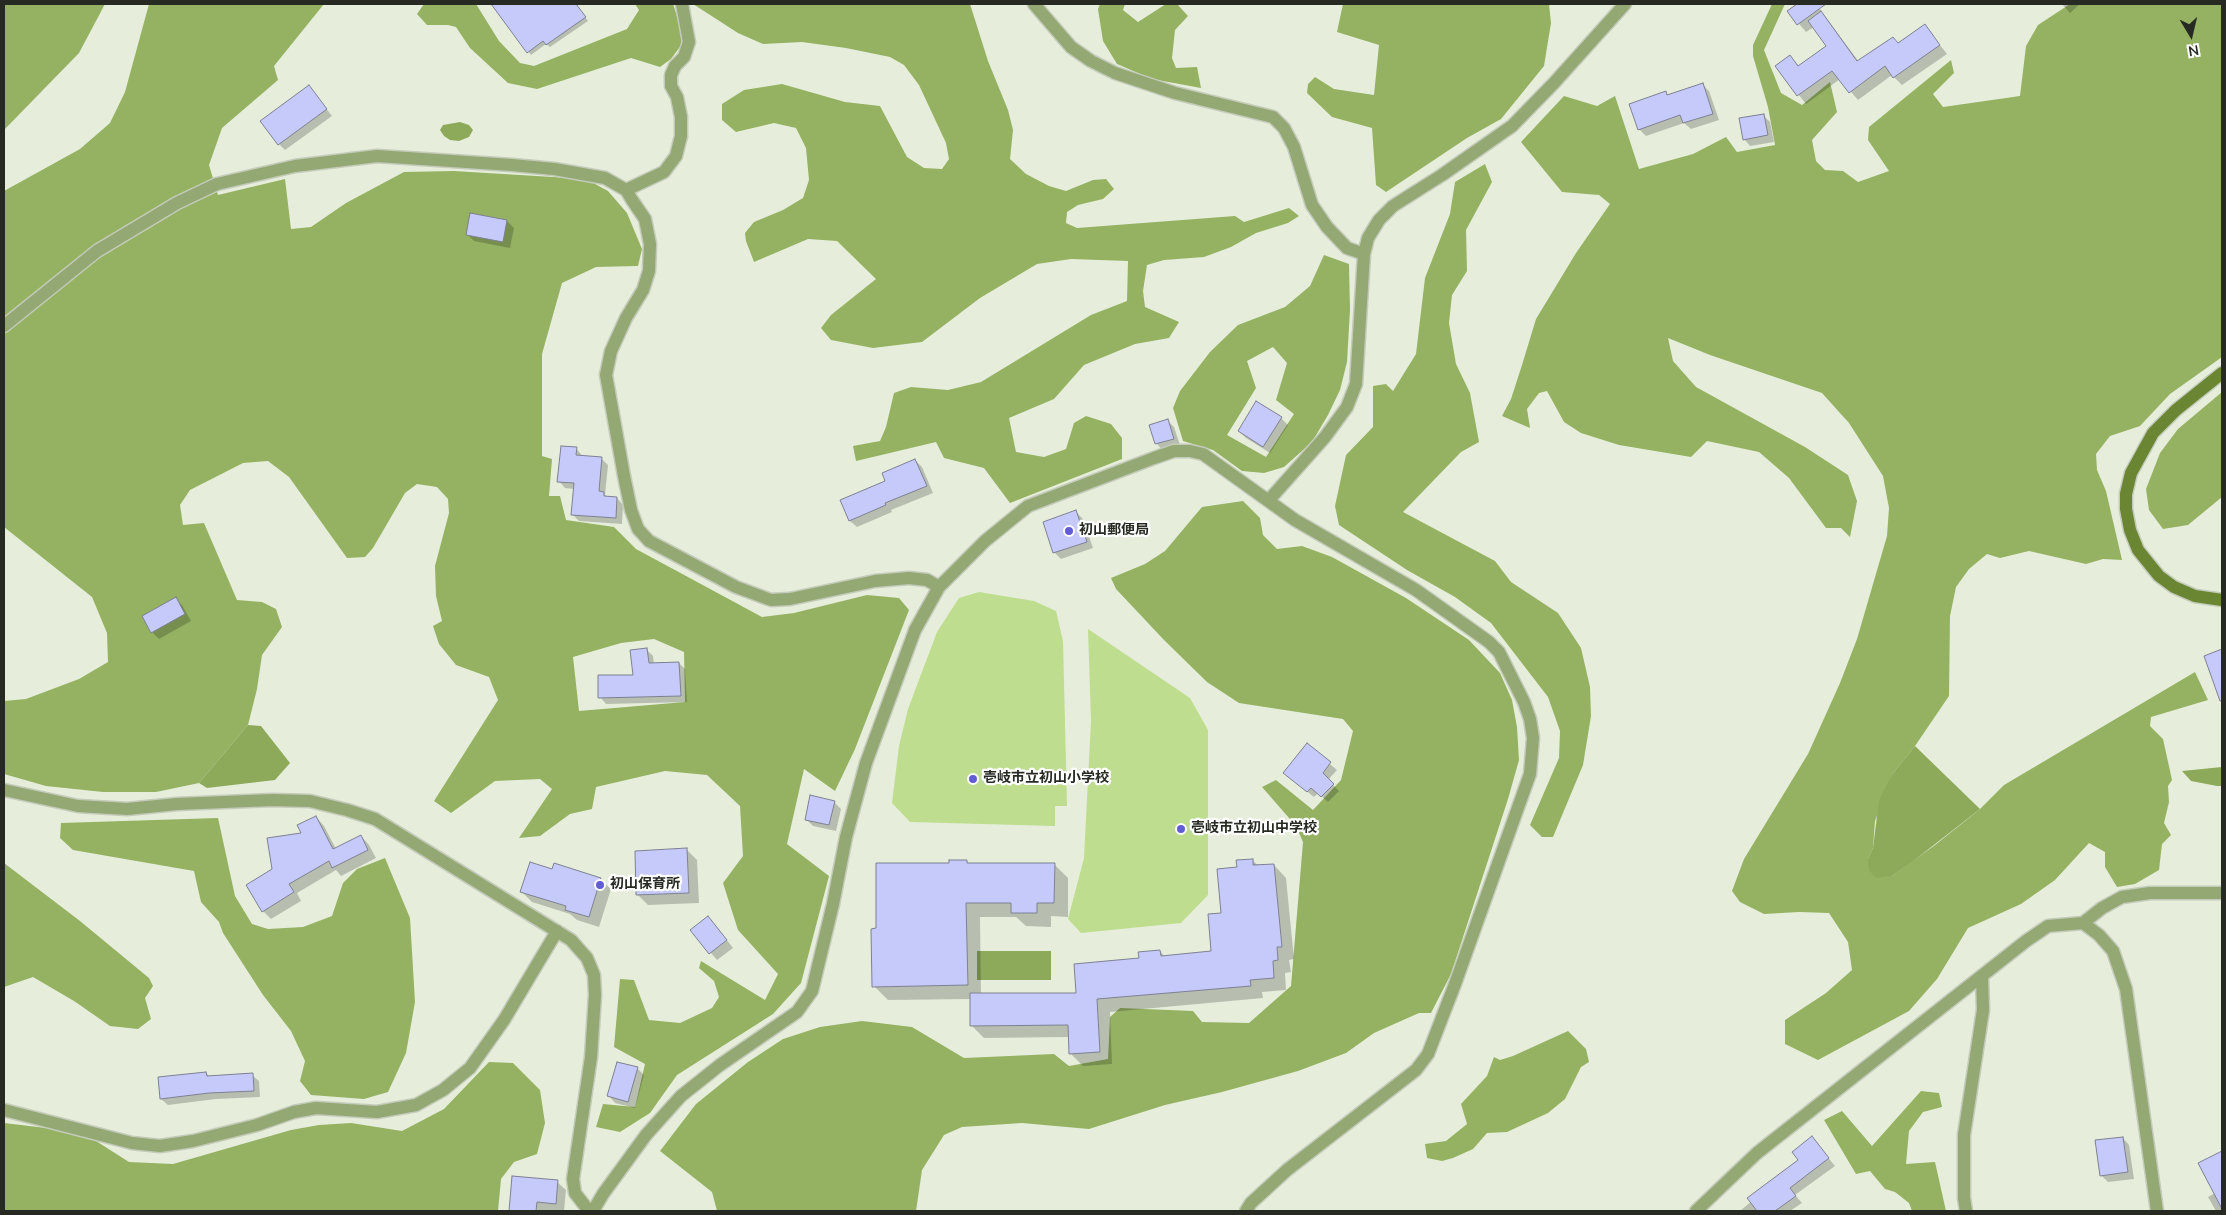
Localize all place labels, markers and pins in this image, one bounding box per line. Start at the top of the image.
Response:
place label: 初山郵便局 [1079,523,1149,539]
marker: 初山郵便局 [1063,525,1075,537]
place label: 壱岐市立初山小学校 [983,771,1109,787]
marker: 壱岐市立初山小学校 [967,773,979,785]
place label: 壱岐市立初山中学校 [1191,821,1317,837]
marker: 壱岐市立初山中学校 [1175,823,1187,835]
place label: 初山保育所 [610,877,680,893]
marker: 初山保育所 [594,879,606,891]

